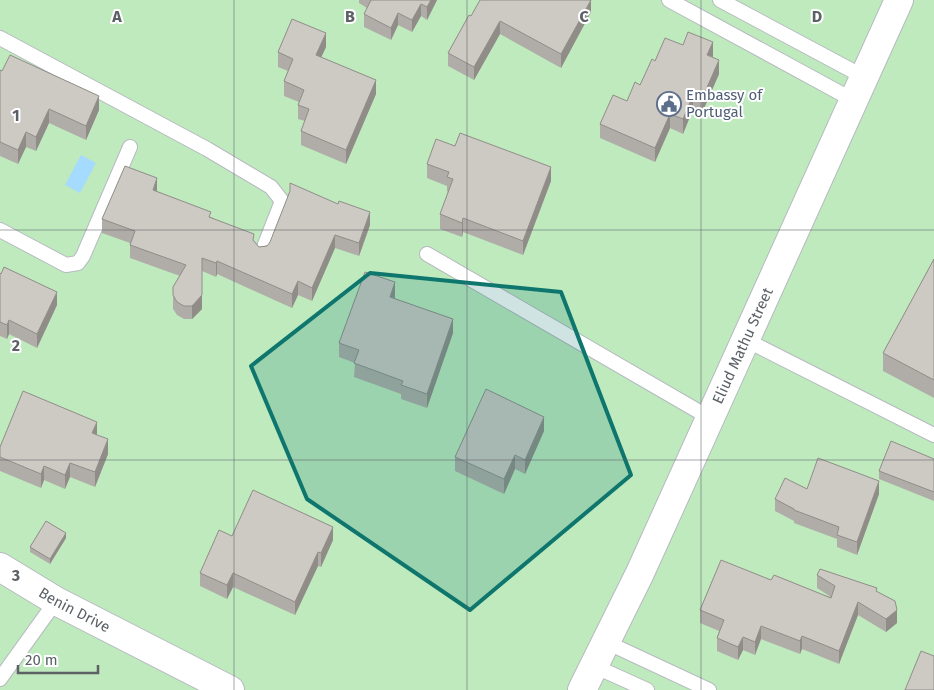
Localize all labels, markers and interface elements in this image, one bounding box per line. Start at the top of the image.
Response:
text: A [111,7,122,26]
text: B [345,7,355,26]
text: C [579,7,589,26]
text: D [812,7,822,26]
place label: Embassy of Portugal [686,86,763,121]
public building icon: Embassy of Portugal [656,91,682,117]
text: 1 [12,106,20,125]
street label: Eliud Mathu Street [709,284,777,407]
text: 2 [12,336,20,355]
text: 3 [11,566,20,585]
street label: Benin Drive [35,584,113,636]
scale bar [18,642,98,674]
text: 20 m [25,651,58,669]

